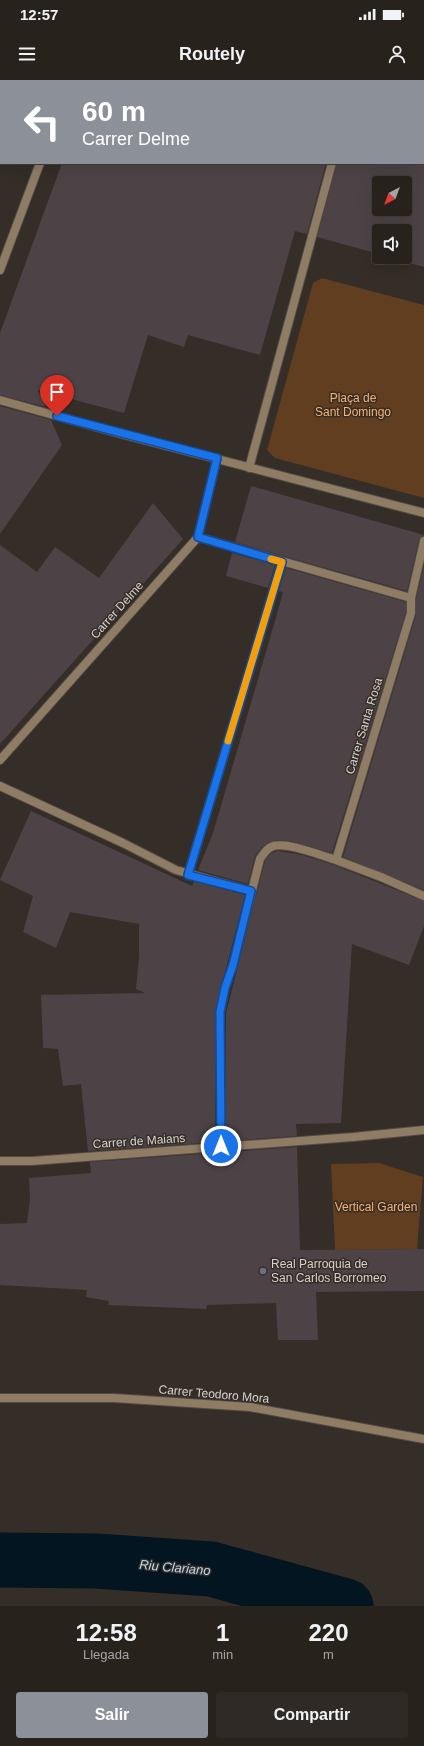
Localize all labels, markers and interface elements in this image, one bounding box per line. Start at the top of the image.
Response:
text: 12:57 [20,6,58,23]
icon: menu [16,43,38,65]
icon: person [386,43,408,65]
text: Routely [179,44,245,64]
icon: left [16,96,68,148]
text: 60 m [82,96,146,127]
text: Carrer Delme [82,129,190,149]
north arrow [372,176,412,216]
map controls [372,176,412,264]
button: sound [372,224,412,264]
pin [40,375,74,416]
icon: arrive [46,381,68,403]
park label: Plaça de Sant Domingo [315,391,391,419]
street label: Carrer Delme [88,578,147,641]
street label: Carrer Santa Rosa [343,676,385,776]
position arrow [200,1125,242,1167]
street label: Carrer de Maians [92,1131,186,1151]
park label: Vertical Garden [335,1200,417,1214]
place label: Real Parroquia de San Carlos Borromeo [271,1257,387,1285]
marker: Real Parroquia de San Carlos Borromeo [258,1266,268,1276]
street label: Carrer Teodoro Mora [158,1382,270,1406]
water label: Riu Clariano [139,1557,211,1578]
text: 12:58 [75,1619,137,1646]
text: 1 [216,1619,229,1646]
text: 220 [309,1619,349,1646]
text: Llegada [83,1647,129,1662]
text: min [212,1647,233,1662]
text: m [323,1647,334,1662]
button: Salir [16,1692,208,1738]
button: Compartir [216,1692,408,1738]

